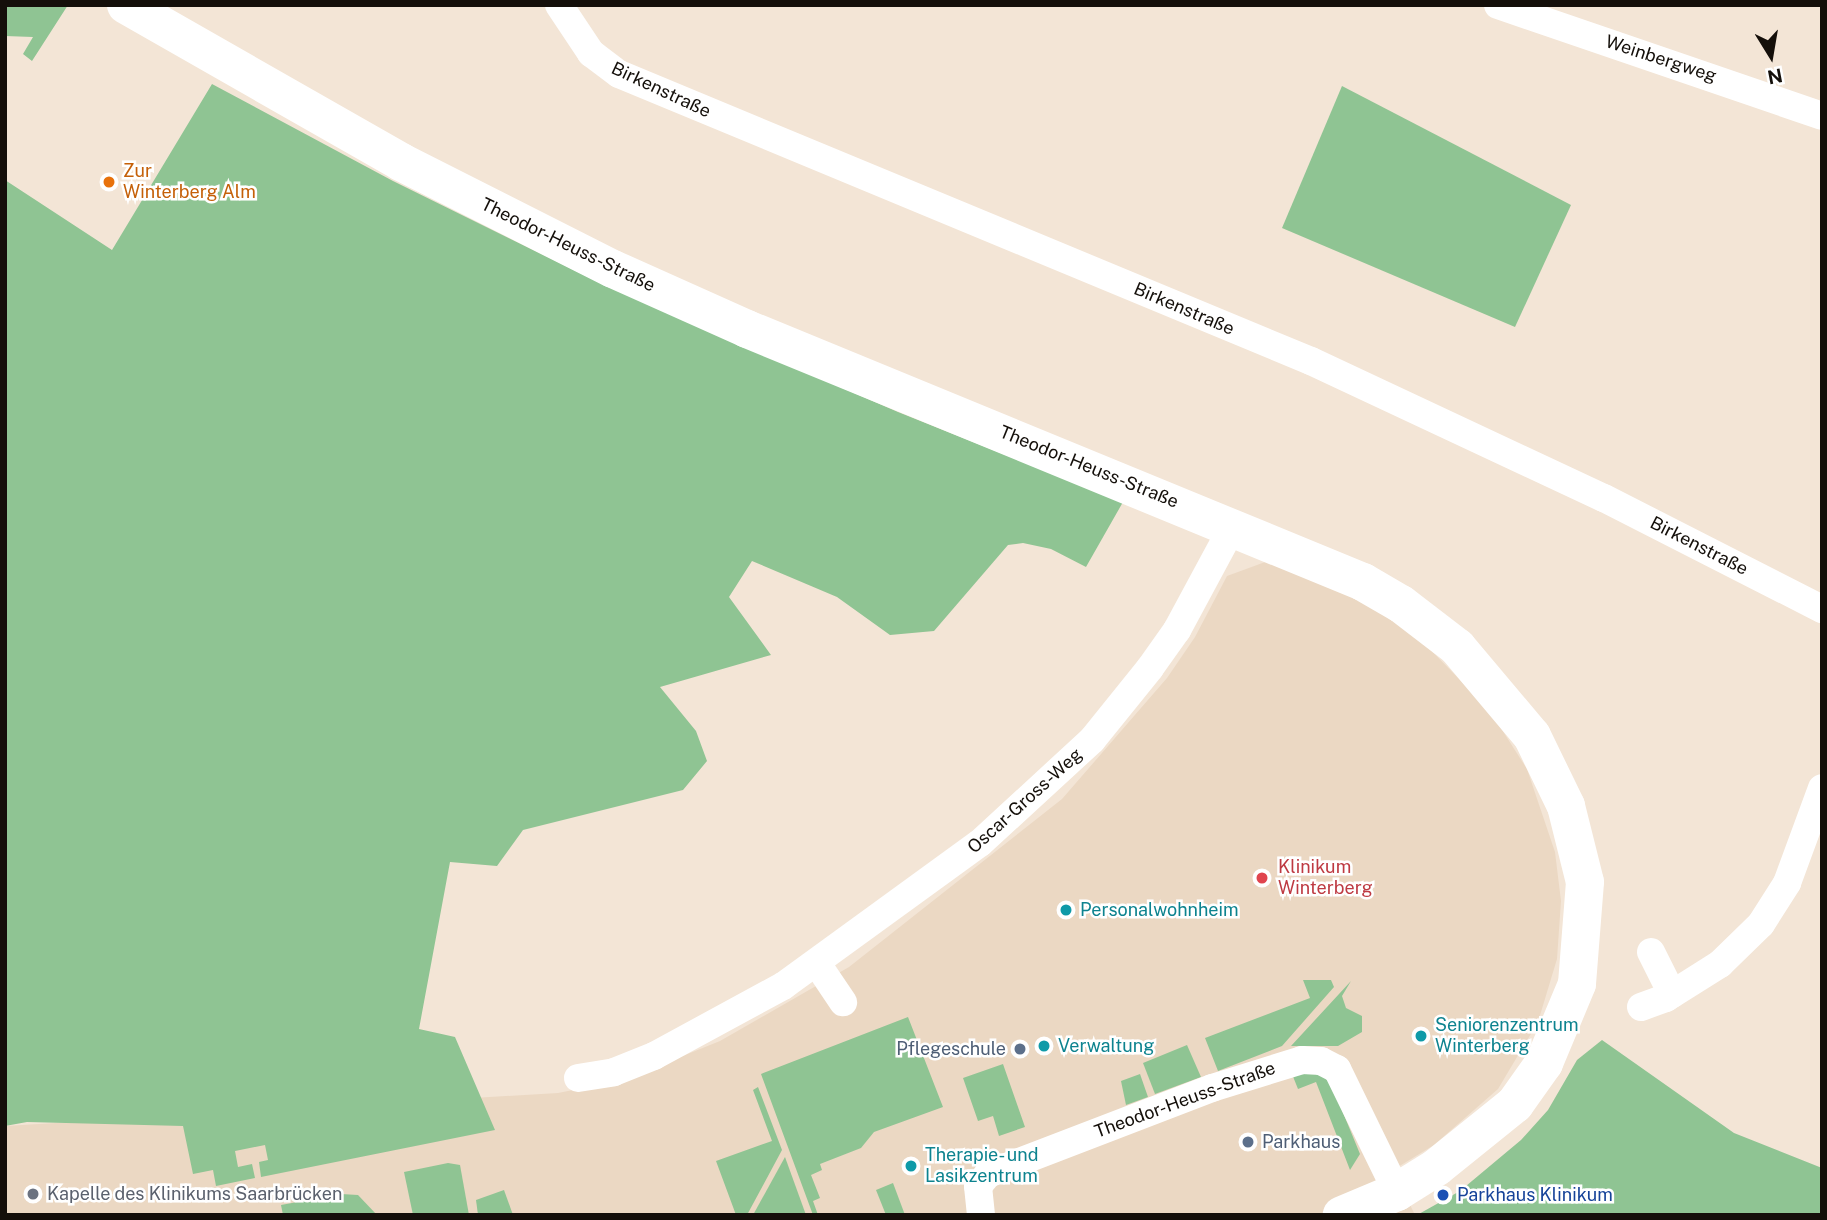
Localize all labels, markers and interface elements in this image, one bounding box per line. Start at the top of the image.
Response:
north arrow [1736,21,1806,91]
street label: Weinbergweg [1603,31,1719,87]
street label: Birkenstraße [608,58,714,122]
text: N [1766,64,1784,89]
place label: Zur Winterberg Alm [123,161,256,204]
marker: Zur Winterberg Alm [101,174,117,190]
street label: Theodor-Heuss-Straße [477,193,659,297]
street label: Birkenstraße [1130,278,1238,340]
street label: Theodor-Heuss-Straße [996,421,1182,513]
street label: Birkenstraße [1646,512,1752,580]
street label: Oscar-Gross-Weg [963,744,1087,858]
place label: Klinikum Winterberg [1278,857,1373,900]
marker: Klinikum Winterberg [1252,868,1272,888]
place label: Personalwohnheim [1080,899,1239,921]
marker: Personalwohnheim [1058,902,1074,918]
place label: Seniorenzentrum Winterberg [1435,1015,1579,1058]
marker: Seniorenzentrum Winterberg [1413,1028,1429,1044]
place label: Verwaltung [1058,1035,1154,1057]
place label: Pflegeschule [896,1038,1006,1060]
marker: Verwaltung [1036,1038,1052,1054]
marker: Pflegeschule [1012,1041,1028,1057]
street label: Theodor-Heuss-Straße [1092,1057,1278,1143]
place label: Parkhaus [1262,1131,1340,1153]
marker: Parkhaus [1240,1134,1256,1150]
place label: Therapie- und Lasikzentrum [925,1145,1041,1188]
marker: Therapie- und Lasikzentrum [903,1158,919,1174]
place label: Kapelle des Klinikums Saarbrücken [47,1183,343,1205]
place label: Parkhaus Klinikum [1457,1184,1613,1206]
marker: Kapelle des Klinikums Saarbrücken [25,1186,41,1202]
marker: Parkhaus Klinikum [1435,1187,1451,1203]

